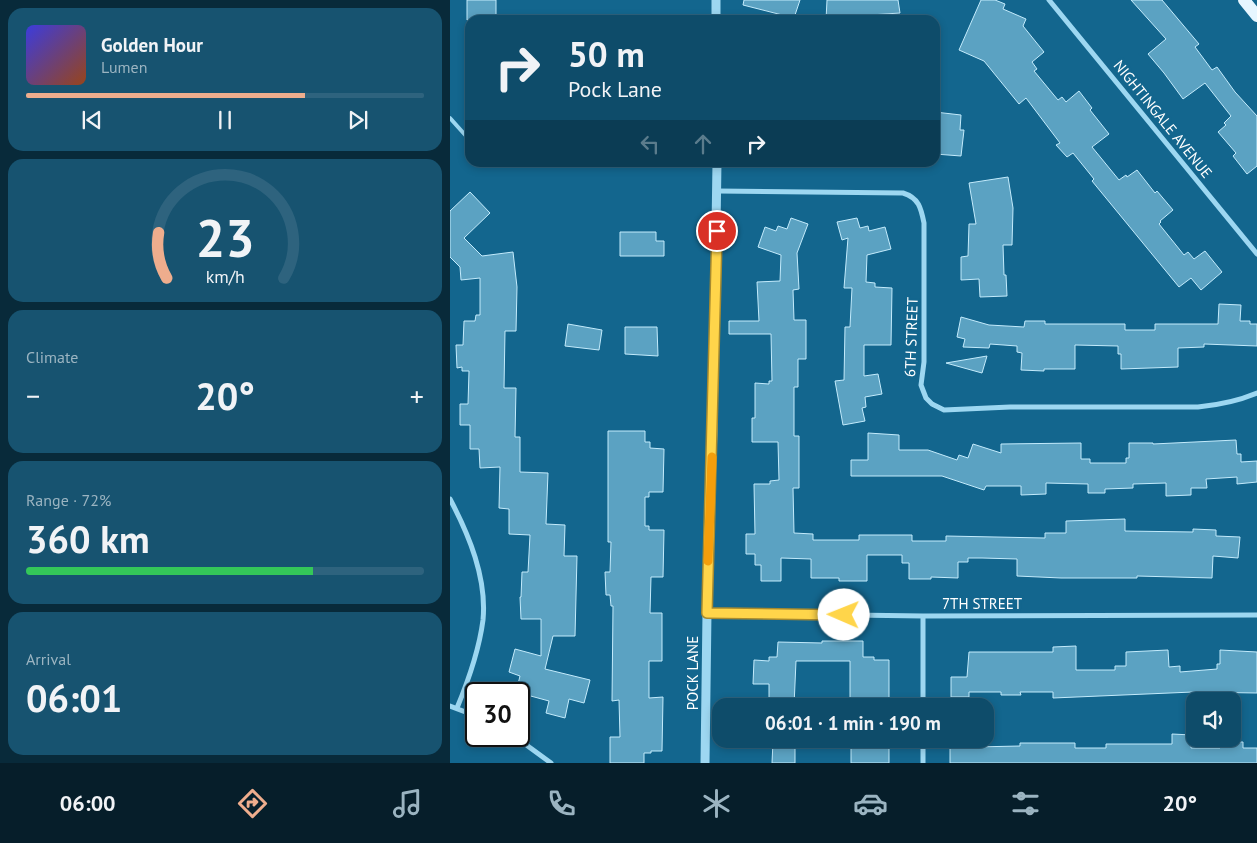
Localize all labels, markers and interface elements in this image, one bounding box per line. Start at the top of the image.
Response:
text: 50 m [568,31,645,77]
text: Golden Hour [101,33,203,57]
icon: right [485,35,550,100]
street label: NIGHTINGALE AVENUE [1110,56,1216,182]
text: Lumen [101,57,147,77]
text: Pock Lane [568,75,662,103]
icon: previous [78,106,106,134]
icon: pause [211,106,239,134]
icon: next [344,106,372,134]
icon: left [636,130,664,158]
icon: ahead [689,130,717,158]
icon: right [742,130,770,158]
text: 23 [196,204,254,271]
pin [696,210,738,252]
icon: arrive [703,217,731,245]
text: km/h [205,265,245,288]
street label: 6TH STREET [900,296,922,377]
text: Climate [26,347,78,367]
text: 20° [195,371,255,420]
text: − [26,377,40,414]
text: + [410,377,424,414]
text: Range · 72% [26,490,111,510]
text: 360 km [26,514,150,563]
position arrow [817,588,869,640]
street label: 7TH STREET [942,594,1023,613]
street label: POCK LANE [683,636,702,710]
text: Arrival [26,649,71,669]
text: 06:01 [26,673,122,722]
speed limit sign: 30 [465,682,530,747]
map controls [1186,692,1241,747]
button: sound [1186,692,1241,747]
text: 06:01 · 1 min · 190 m [765,711,941,735]
icon: directions [235,786,270,821]
icon: music [390,786,425,821]
icon: phone [544,786,579,821]
icon: climate [699,786,734,821]
icon: car [853,786,888,821]
icon: filters [1008,786,1043,821]
text: 06:00 [60,789,116,817]
text: 20° [1163,789,1197,817]

